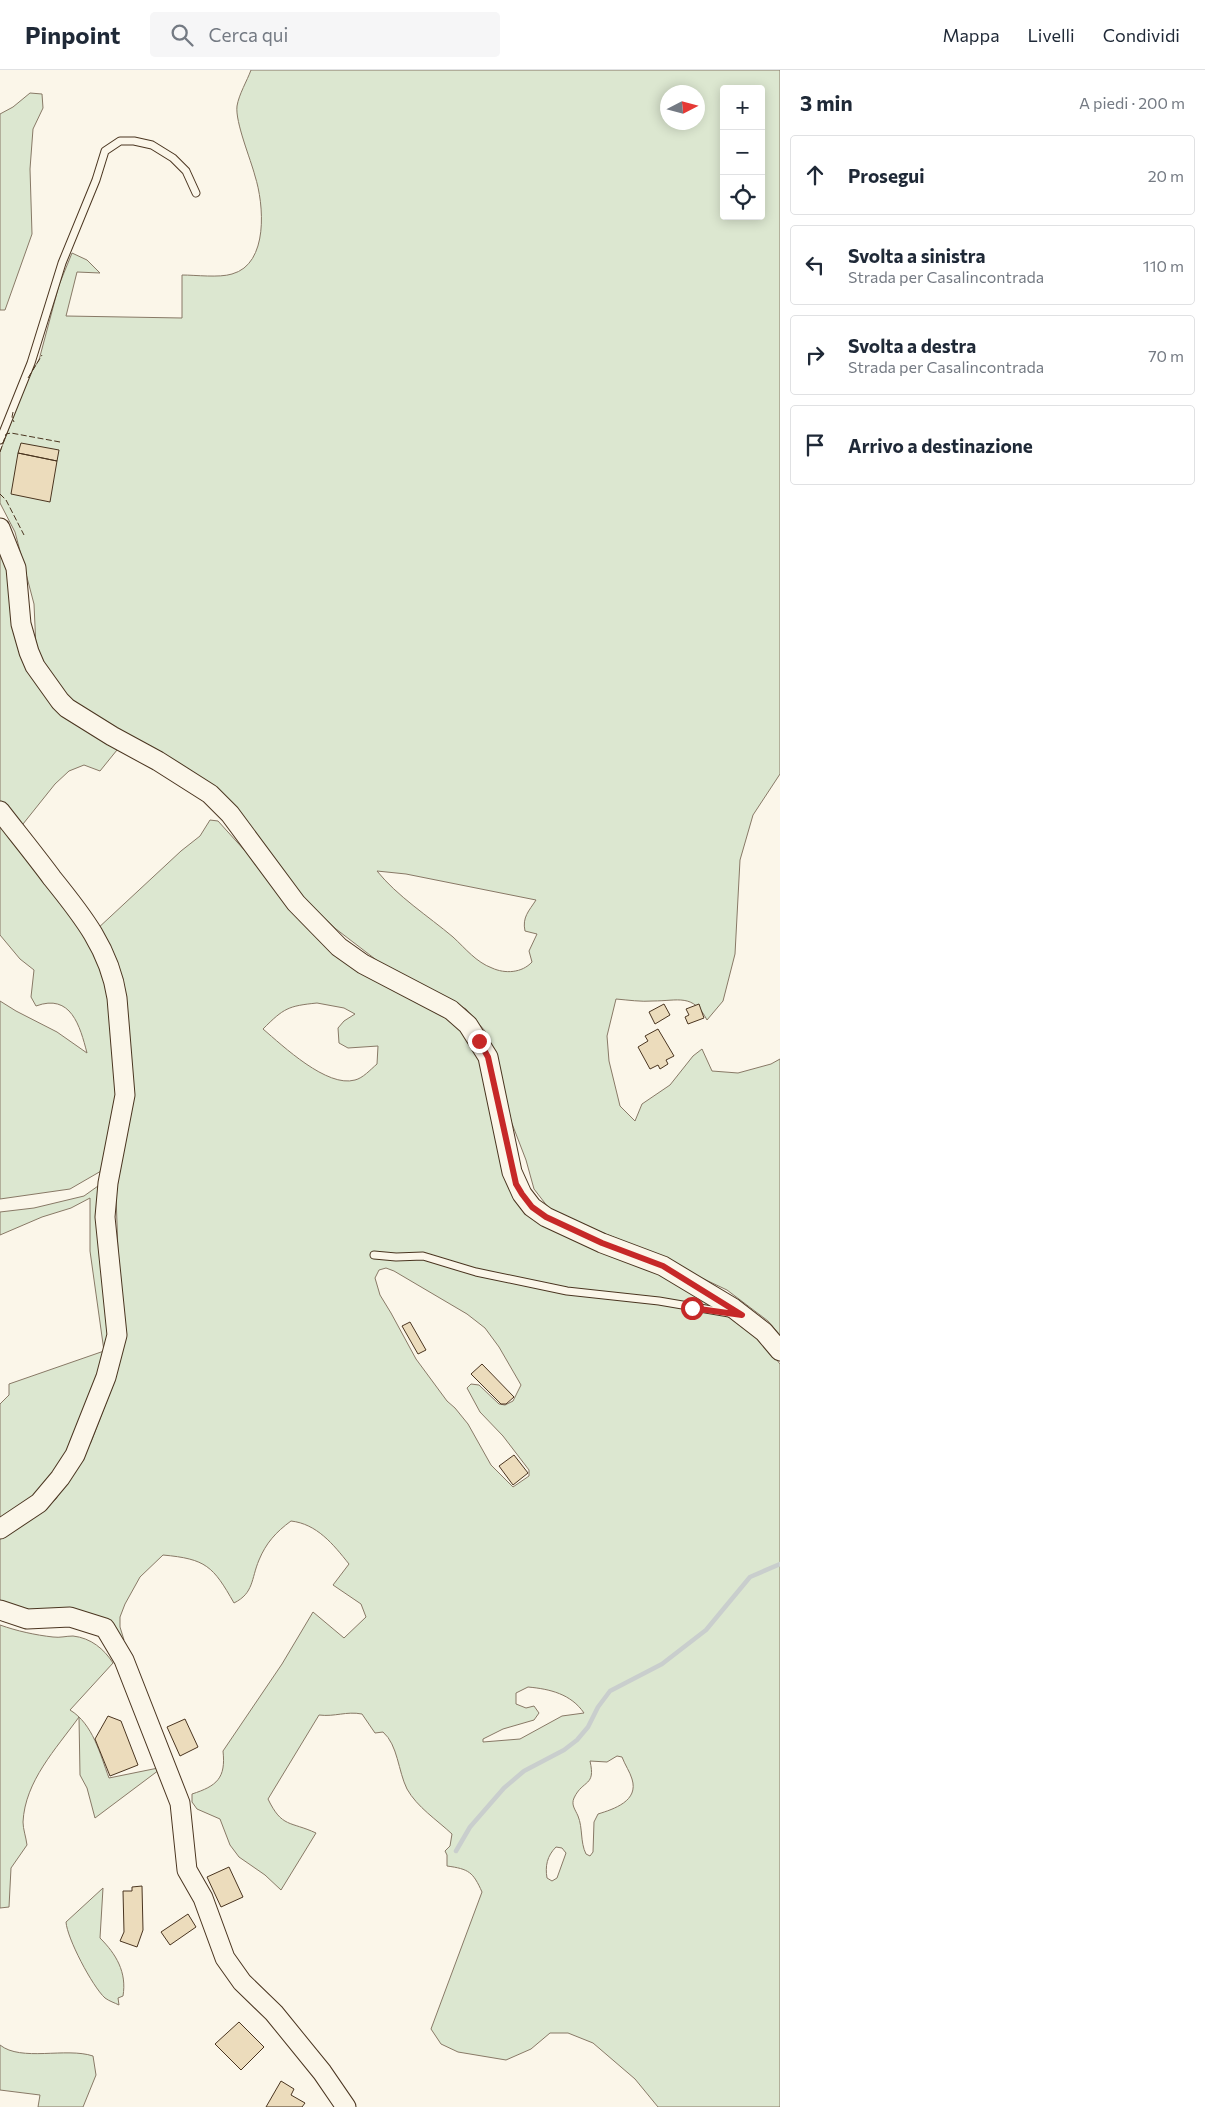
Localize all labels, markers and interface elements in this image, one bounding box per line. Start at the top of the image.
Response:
search box [150,12,500,57]
text: Pinpoint [25,20,120,49]
icon: search [168,21,196,49]
text: Cerca qui [208,23,288,46]
text: Mappa [942,24,1000,46]
text: Livelli [1028,24,1075,46]
text: Condividi [1103,24,1180,46]
north arrow [660,85,705,130]
map controls [720,85,765,220]
button: + [720,85,765,130]
text: 3 min [800,90,853,115]
text: A piedi · 200 m [1079,93,1185,112]
button: − [720,130,765,175]
icon: ahead [801,161,829,189]
text: Prosegui [848,164,925,187]
text: 20 m [1148,166,1184,185]
button: locate [720,175,765,220]
text: Svolta a sinistra [848,244,986,267]
icon: left [801,251,829,279]
text: 110 m [1143,256,1184,275]
text: Strada per Casalincontrada [848,267,1044,286]
text: Svolta a destra [848,334,976,357]
icon: right [801,341,829,369]
text: 70 m [1148,346,1184,365]
text: Strada per Casalincontrada [848,357,1044,376]
icon: arrive [801,431,829,459]
text: Arrivo a destinazione [848,434,1033,457]
route end [468,1030,491,1053]
route start [681,1297,704,1320]

